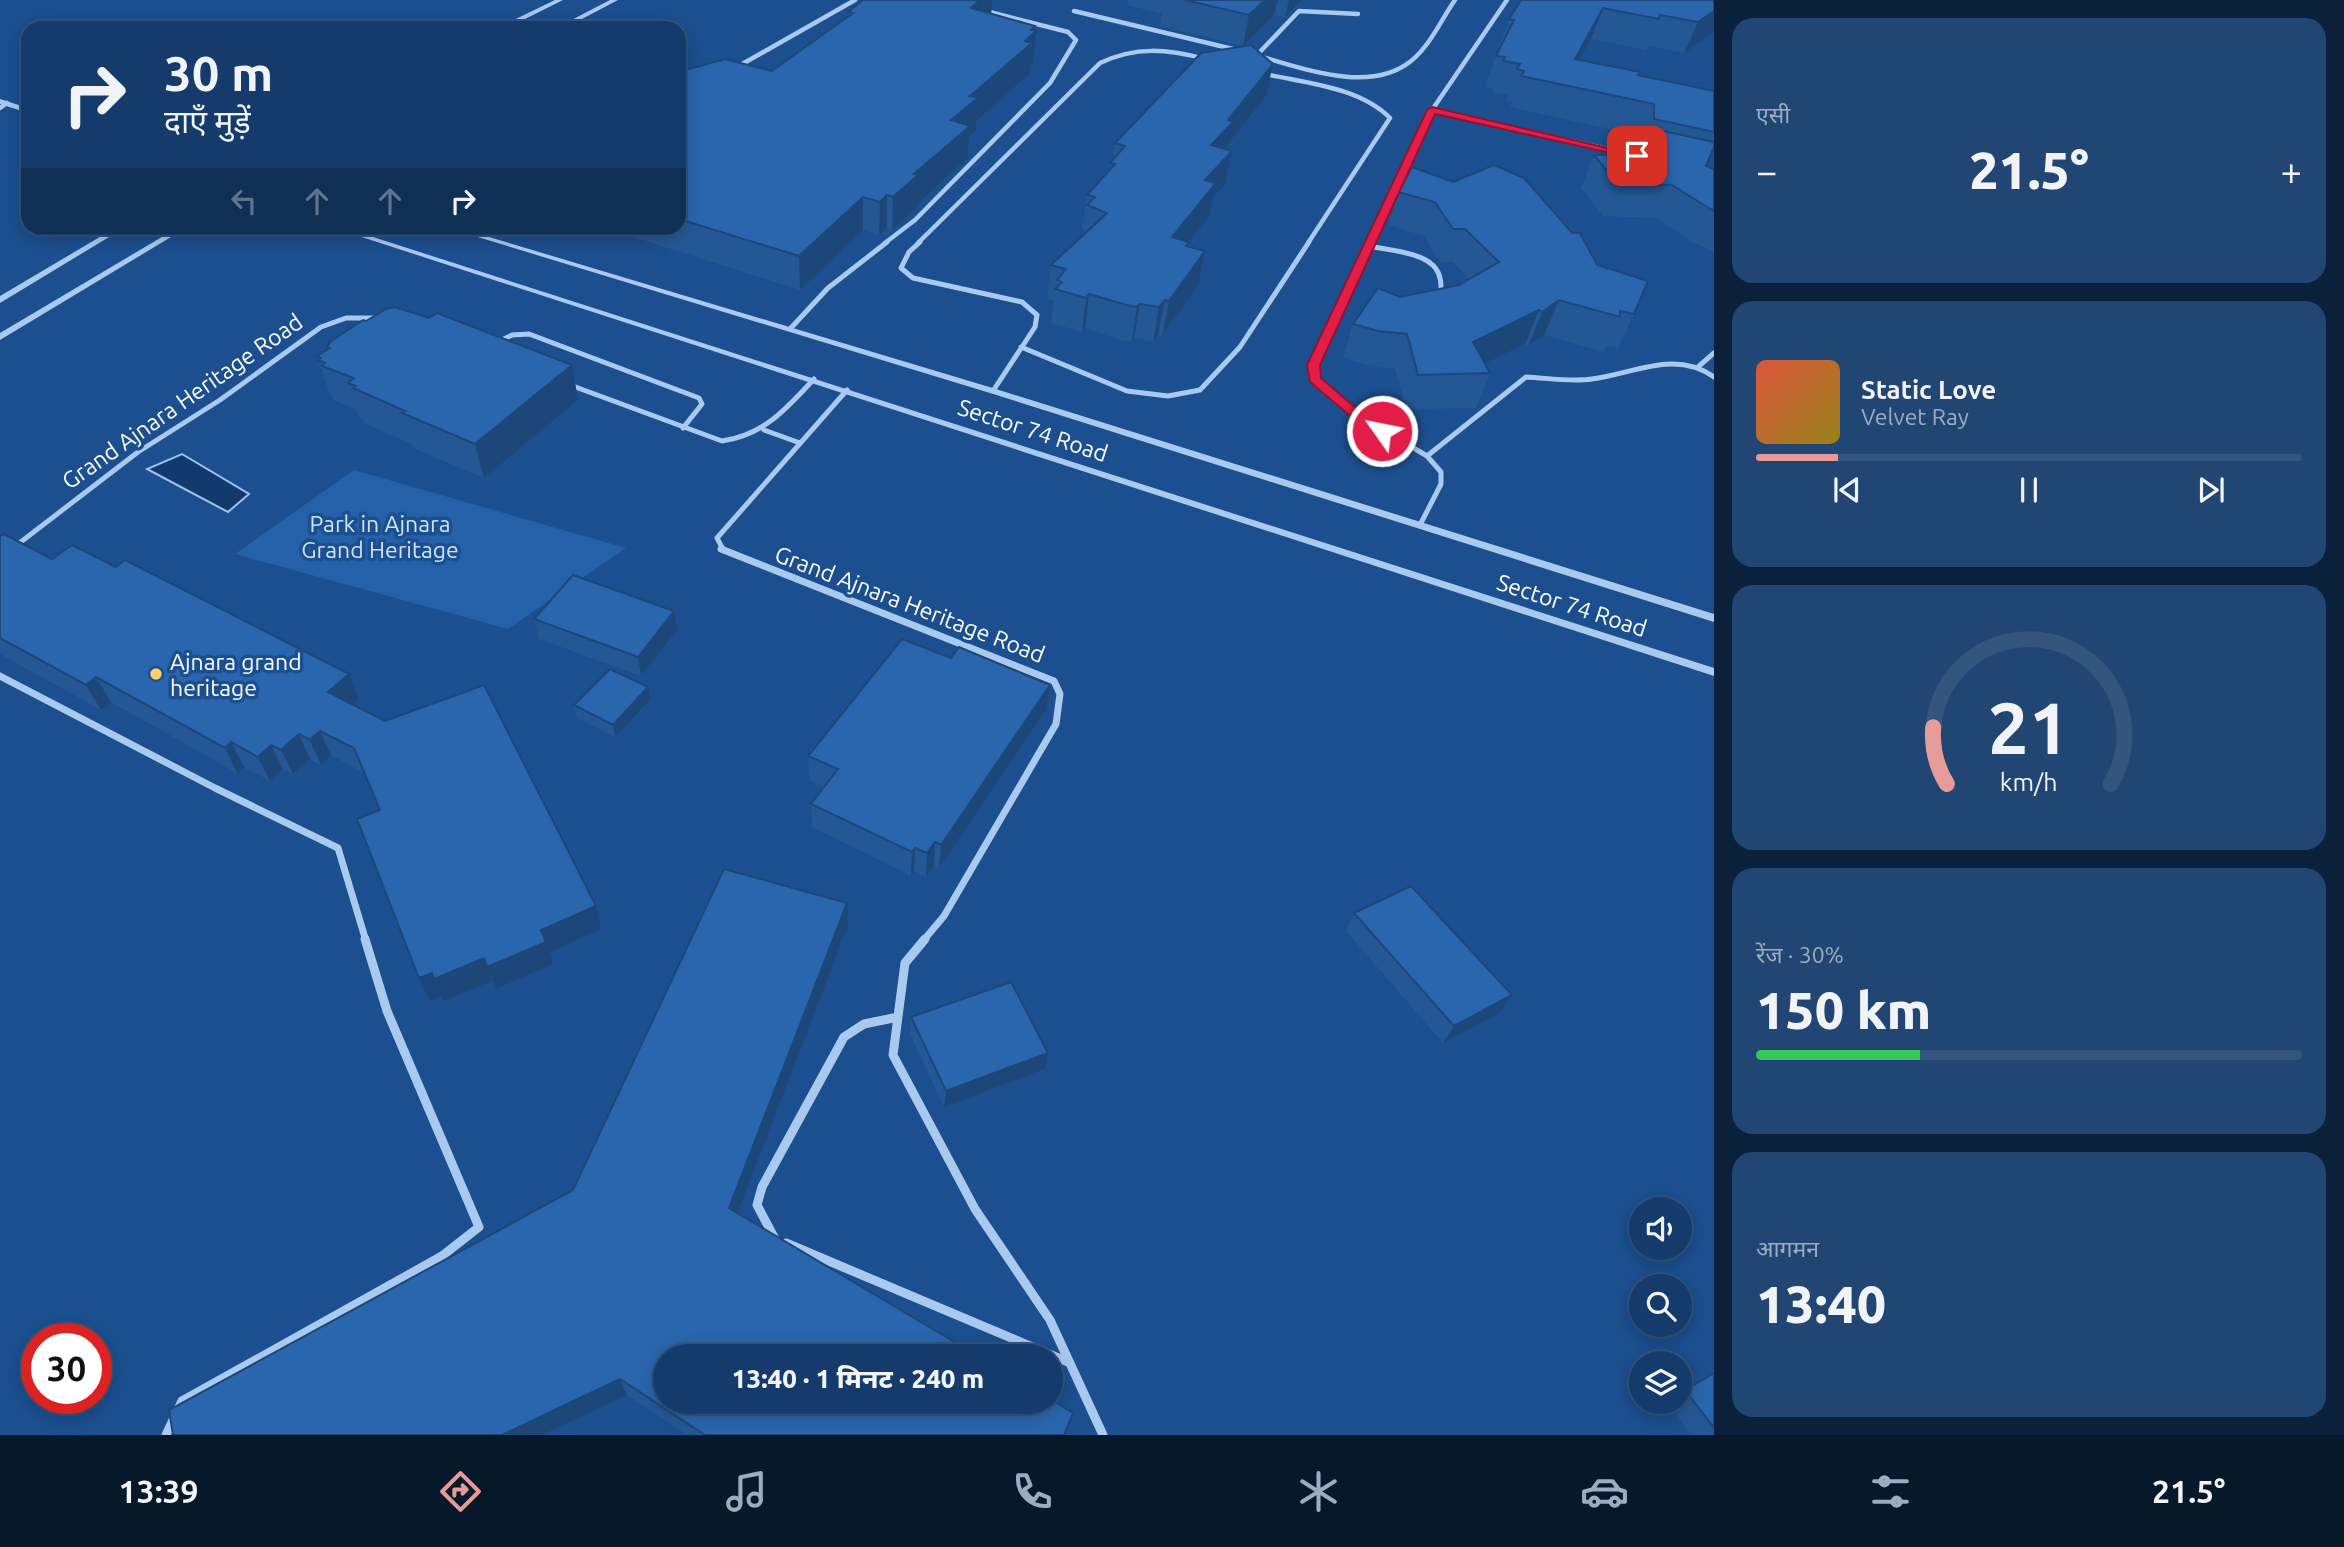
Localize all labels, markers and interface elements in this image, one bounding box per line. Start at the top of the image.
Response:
text: 30 m [164,45,273,100]
icon: right [49,49,140,140]
text: एसी [1756,102,1790,127]
text: दाएँ मुड़ें [164,103,251,139]
pin [1607,126,1667,186]
icon: arrive [1618,137,1656,175]
text: 21.5° [1969,141,2089,199]
text: − [1756,150,1777,192]
text: + [2281,150,2302,192]
icon: left [225,182,263,220]
icon: ahead [298,182,336,220]
icon: ahead [371,182,409,220]
icon: right [444,182,482,220]
street label: Grand Ajnara Heritage Road [57,308,307,494]
text: Static Love [1861,375,1996,404]
street label: Sector 74 Road [955,394,1111,466]
position arrow [1345,394,1419,468]
text: Velvet Ray [1861,404,1969,429]
icon: previous [1828,471,1866,509]
icon: pause [2010,471,2048,509]
icon: next [2192,471,2230,509]
park label: Park in Ajnara Grand Heritage [301,511,459,562]
street label: Grand Ajnara Heritage Road [772,541,1048,667]
street label: Sector 74 Road [1494,569,1650,641]
place label: Ajnara grand heritage [170,649,302,700]
marker: Ajnara grand heritage [148,666,164,682]
text: 21 [1988,686,2070,768]
text: km/h [2000,767,2058,795]
text: रेंज · 30% [1756,942,1844,967]
text: 150 km [1756,981,1931,1039]
map controls [1629,1197,1692,1414]
button: sound [1629,1197,1692,1260]
text: आगमन [1756,1236,1819,1261]
button: search [1629,1274,1692,1337]
text: 13:40 [1756,1275,1886,1333]
speed limit sign: 30 [21,1323,112,1414]
button: layers [1629,1351,1692,1414]
text: 13:40 · 1 मिनट · 240 m [732,1364,984,1393]
icon: directions [436,1467,485,1516]
icon: music [722,1467,771,1516]
icon: phone [1008,1467,1057,1516]
icon: climate [1294,1467,1343,1516]
icon: car [1580,1467,1629,1516]
icon: filters [1866,1467,1915,1516]
text: 13:39 [119,1473,199,1509]
text: 21.5° [2152,1473,2225,1509]

